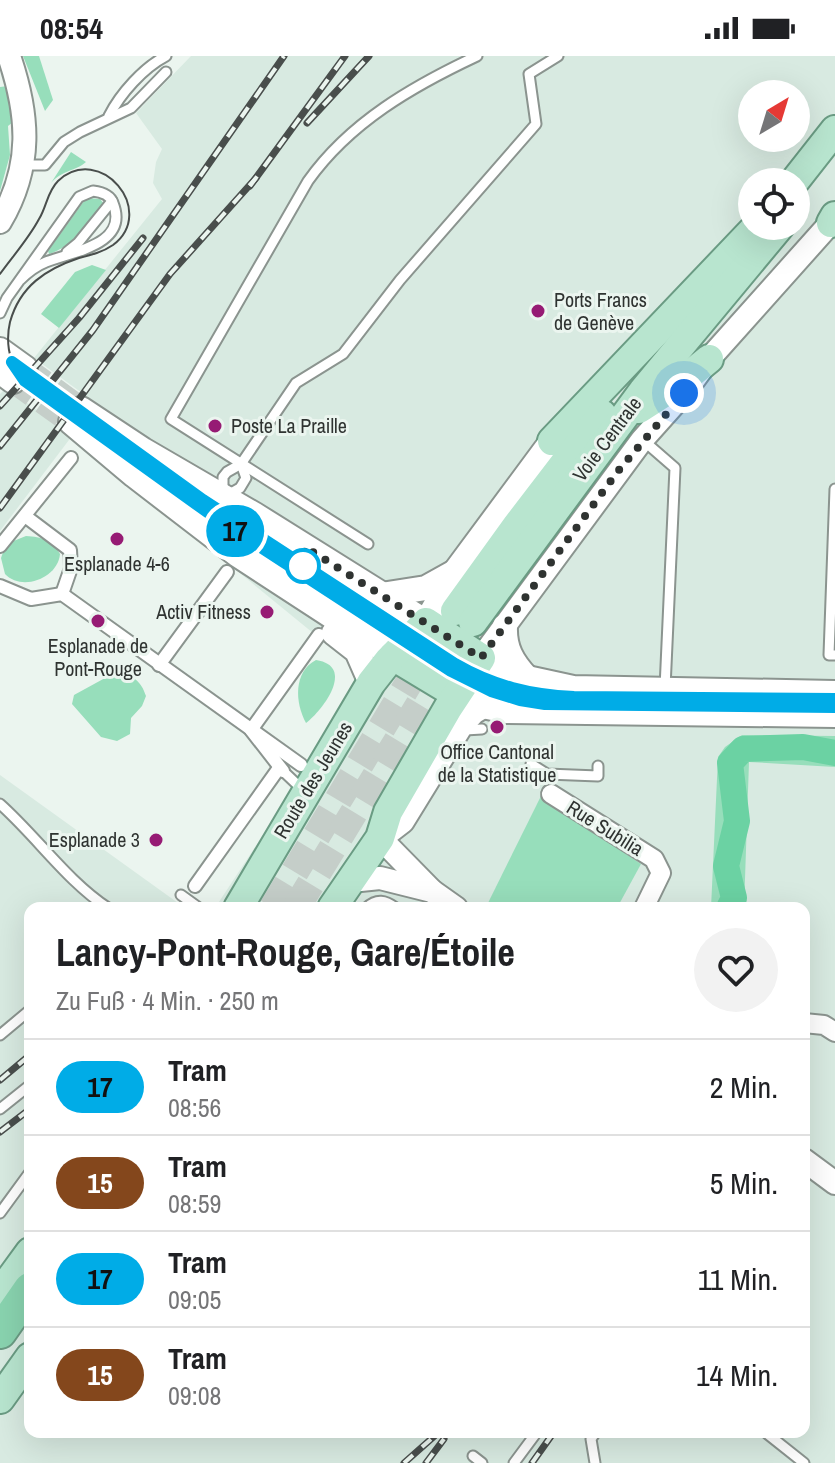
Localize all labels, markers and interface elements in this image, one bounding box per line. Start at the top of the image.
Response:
text: 08:54 [40,8,103,48]
north arrow [738,80,810,152]
map controls [738,80,810,240]
button: locate [738,168,810,240]
place label: Ports Francs de Genève [554,286,647,336]
marker: Ports Francs de Genève [529,302,547,320]
your location [664,373,704,413]
street label: Voie Centrale [566,391,647,487]
place label: Poste La Praille [231,412,347,439]
marker: Poste La Praille [206,417,224,435]
line badge: 17 [199,505,271,557]
text: 17 [222,512,248,550]
marker: Esplanade 4-6 [108,530,126,548]
unlabelled marker [286,549,320,583]
place label: Esplanade 4-6 [64,550,170,577]
place label: Activ Fitness [155,598,251,625]
marker: Activ Fitness [258,603,276,621]
marker: Esplanade de Pont-Rouge [89,612,107,630]
place label: Esplanade de Pont-Rouge [48,632,148,682]
street label: Route des Jeunes [267,716,358,843]
marker: Office Cantonal de la Statistique [488,718,506,736]
place label: Office Cantonal de la Statistique [438,738,556,788]
street label: Rue Subilia [562,793,649,862]
place label: Esplanade 3 [49,826,140,853]
marker: Esplanade 3 [147,831,165,849]
text: Lancy-Pont-Rouge, Gare/Étoile [56,927,515,978]
button: heart [694,928,778,1012]
text: Zu Fuß · 4 Min. · 250 m [56,983,279,1018]
text: Tram [168,1050,227,1090]
text: 2 Min. [710,1067,778,1107]
text: 17 [87,1068,113,1106]
text: 08:56 [168,1090,221,1125]
text: Tram [168,1146,227,1186]
text: 5 Min. [710,1163,778,1203]
text: 15 [87,1164,113,1202]
text: 08:59 [168,1186,221,1221]
text: Tram [168,1242,227,1282]
text: 11 Min. [698,1259,778,1299]
text: 17 [87,1260,113,1298]
text: 09:05 [168,1282,221,1317]
text: Tram [168,1338,227,1378]
text: 14 Min. [696,1355,778,1395]
text: 15 [87,1356,113,1394]
text: 09:08 [168,1378,221,1413]

